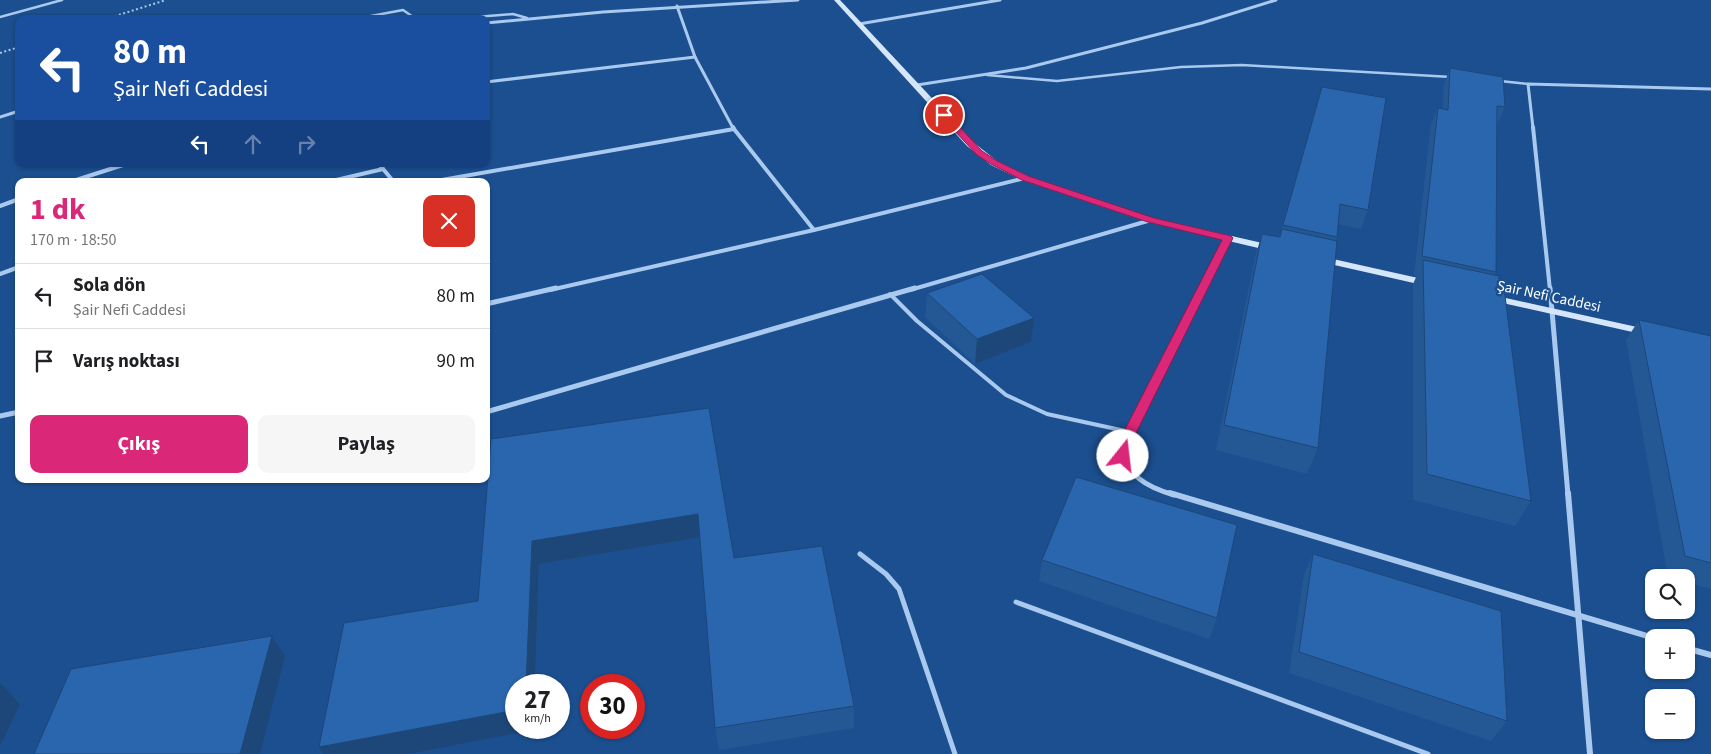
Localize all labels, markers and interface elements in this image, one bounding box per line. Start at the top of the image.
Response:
text: 80 m [113,27,187,77]
icon: left [30,35,95,100]
text: Şair Nefi Caddesi [113,73,268,105]
pin [923,94,965,136]
icon: arrive [930,101,958,129]
icon: left [186,130,214,158]
icon: ahead [239,130,267,158]
icon: right [292,130,320,158]
text: 1 dk [30,188,85,231]
button: close [423,195,475,247]
text: 170 m · 18:50 [30,229,117,251]
text: Sola dön [73,272,146,299]
street label: Şair Nefi Caddesi [1495,275,1603,318]
icon: left [30,282,58,310]
text: 80 m [437,283,475,310]
text: Şair Nefi Caddesi [73,299,186,321]
icon: arrive [30,347,58,375]
text: Varış noktası [73,348,180,375]
text: 90 m [437,348,475,375]
button: Çıkış [30,415,248,473]
button: Paylaş [258,415,475,473]
position arrow [1096,429,1148,481]
map controls [1645,569,1695,739]
button: search [1645,569,1695,619]
button: + [1645,629,1695,679]
speed limit sign: 30 [580,674,645,739]
text: 27 [524,682,551,718]
button: − [1645,689,1695,739]
text: km/h [524,710,551,727]

